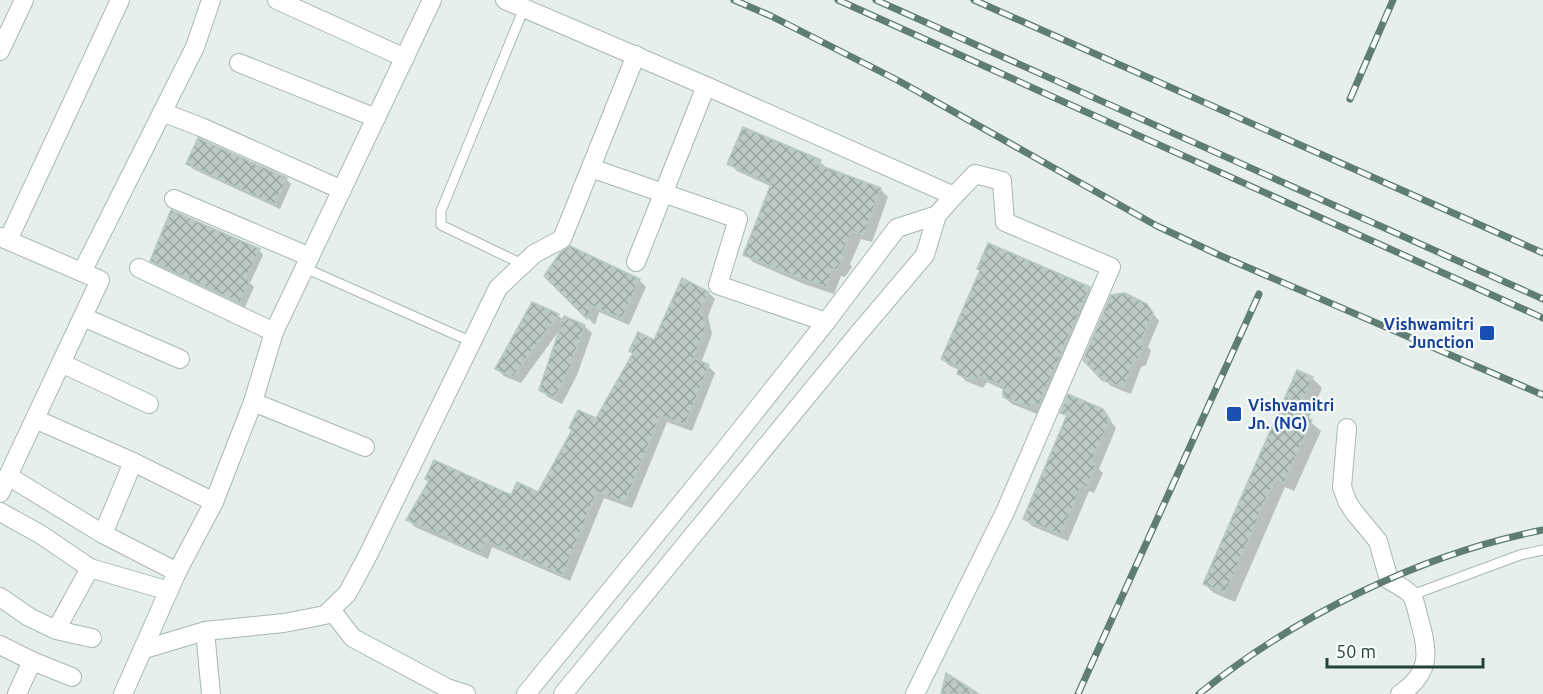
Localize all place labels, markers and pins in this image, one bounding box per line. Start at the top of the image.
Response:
place label: Vishwamitri Junction [1384,315,1474,351]
marker: Vishwamitri Junction [1478,324,1496,342]
place label: Vishvamitri Jn. (NG) [1248,396,1334,433]
marker: Vishvamitri Jn. (NG) [1225,405,1243,423]

